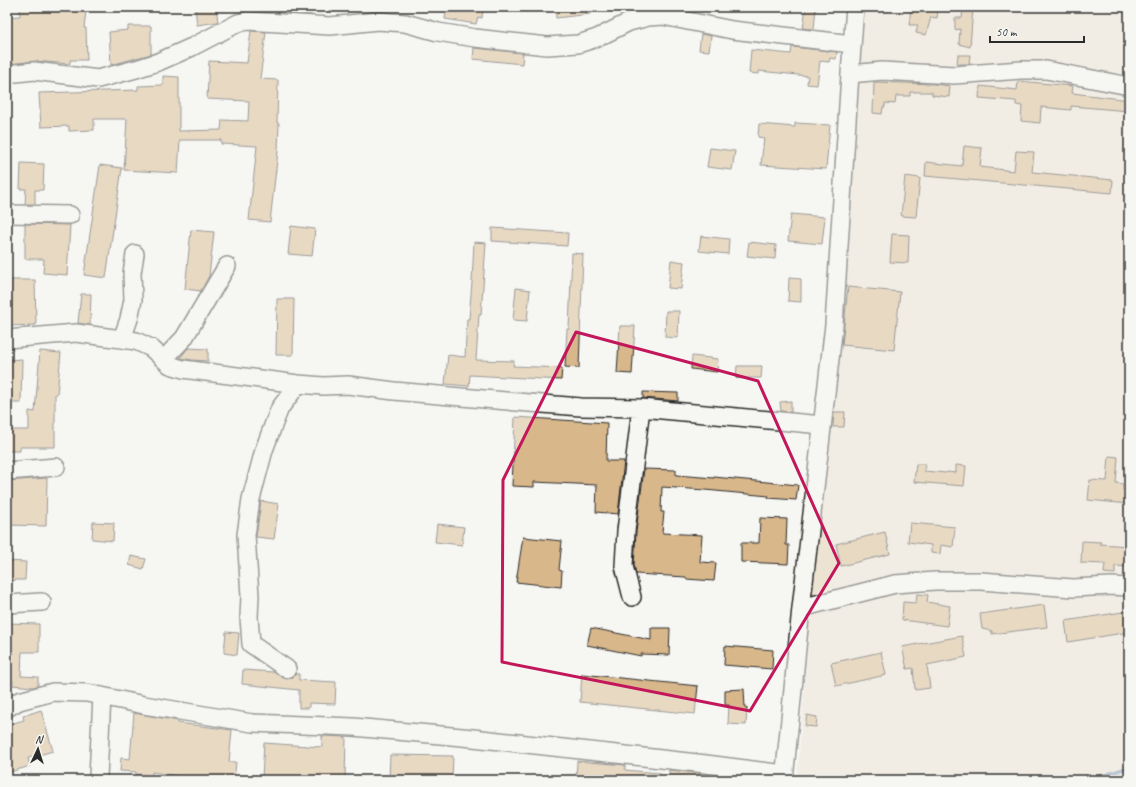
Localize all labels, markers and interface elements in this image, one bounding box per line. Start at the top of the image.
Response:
scale bar [990,18,1084,44]
text: 50 m [996,24,1018,40]
north arrow [18,729,58,769]
text: N [35,732,45,746]

